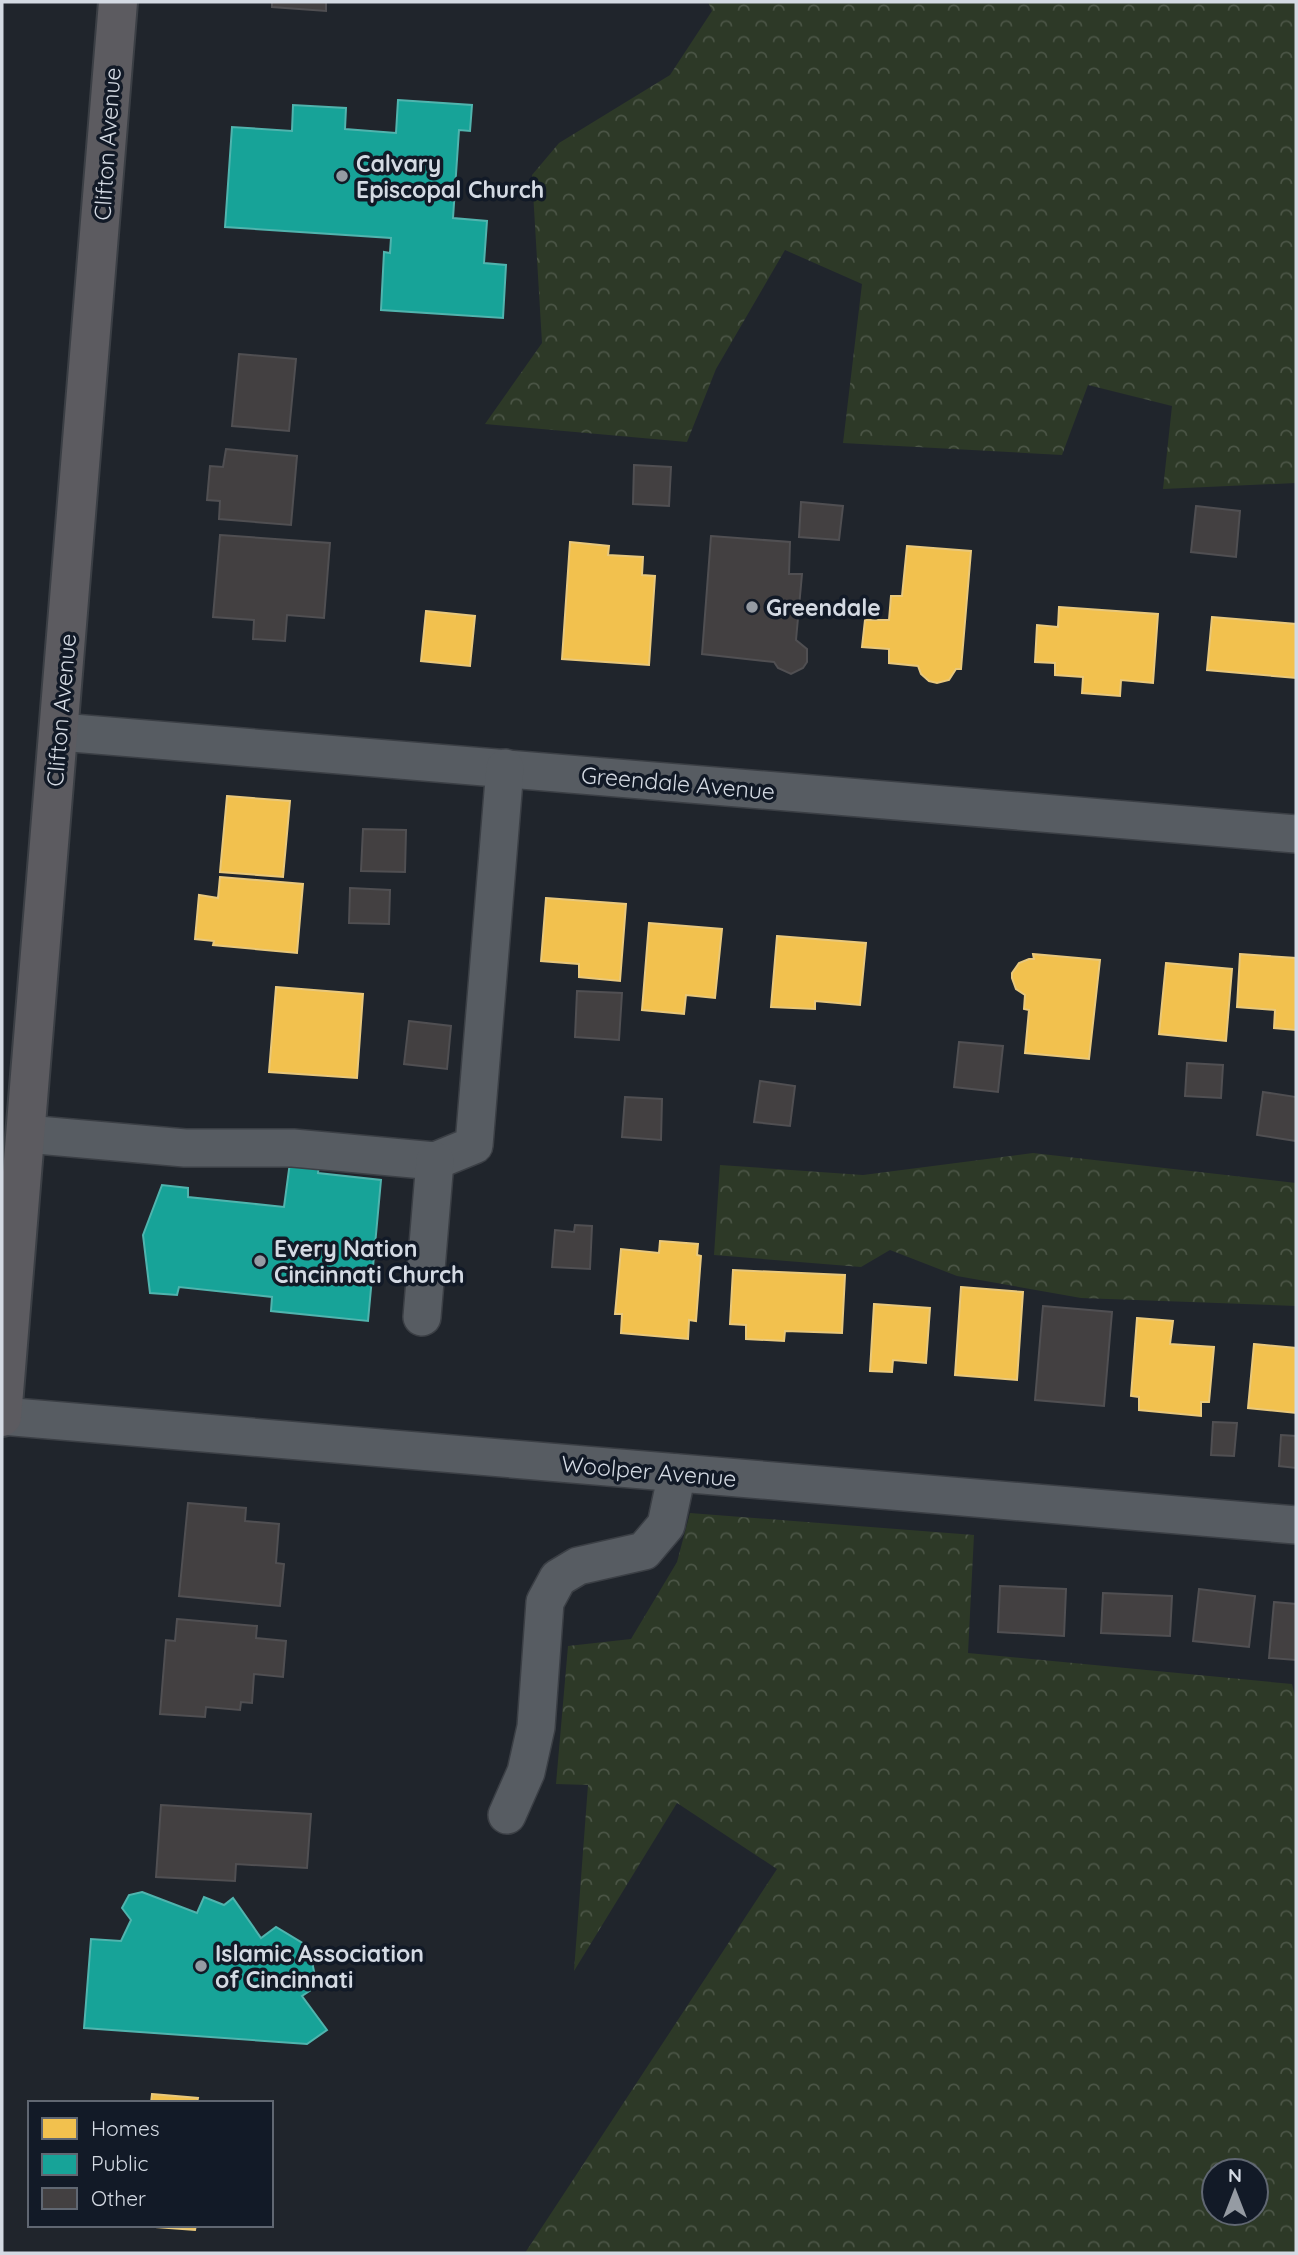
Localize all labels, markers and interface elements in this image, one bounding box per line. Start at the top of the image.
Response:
street label: Clifton Avenue [87,66,127,222]
place label: Calvary Episcopal Church [356,149,544,204]
marker: Calvary Episcopal Church [334,168,350,184]
place label: Greendale [766,593,881,622]
marker: Greendale [744,599,760,615]
street label: Clifton Avenue [40,632,82,788]
street label: Greendale Avenue [580,760,776,806]
place label: Every Nation Cincinnati Church [274,1234,464,1289]
marker: Every Nation Cincinnati Church [252,1253,268,1269]
street label: Woolper Avenue [560,1449,738,1493]
place label: Islamic Association of Cincinnati [215,1939,424,1994]
marker: Islamic Association of Cincinnati [193,1958,209,1974]
legend [28,2101,273,2227]
text: Homes [91,2115,160,2141]
text: Public [91,2150,148,2176]
north arrow [1200,2157,1270,2227]
text: N [1228,2163,1242,2187]
text: Other [91,2185,146,2211]

